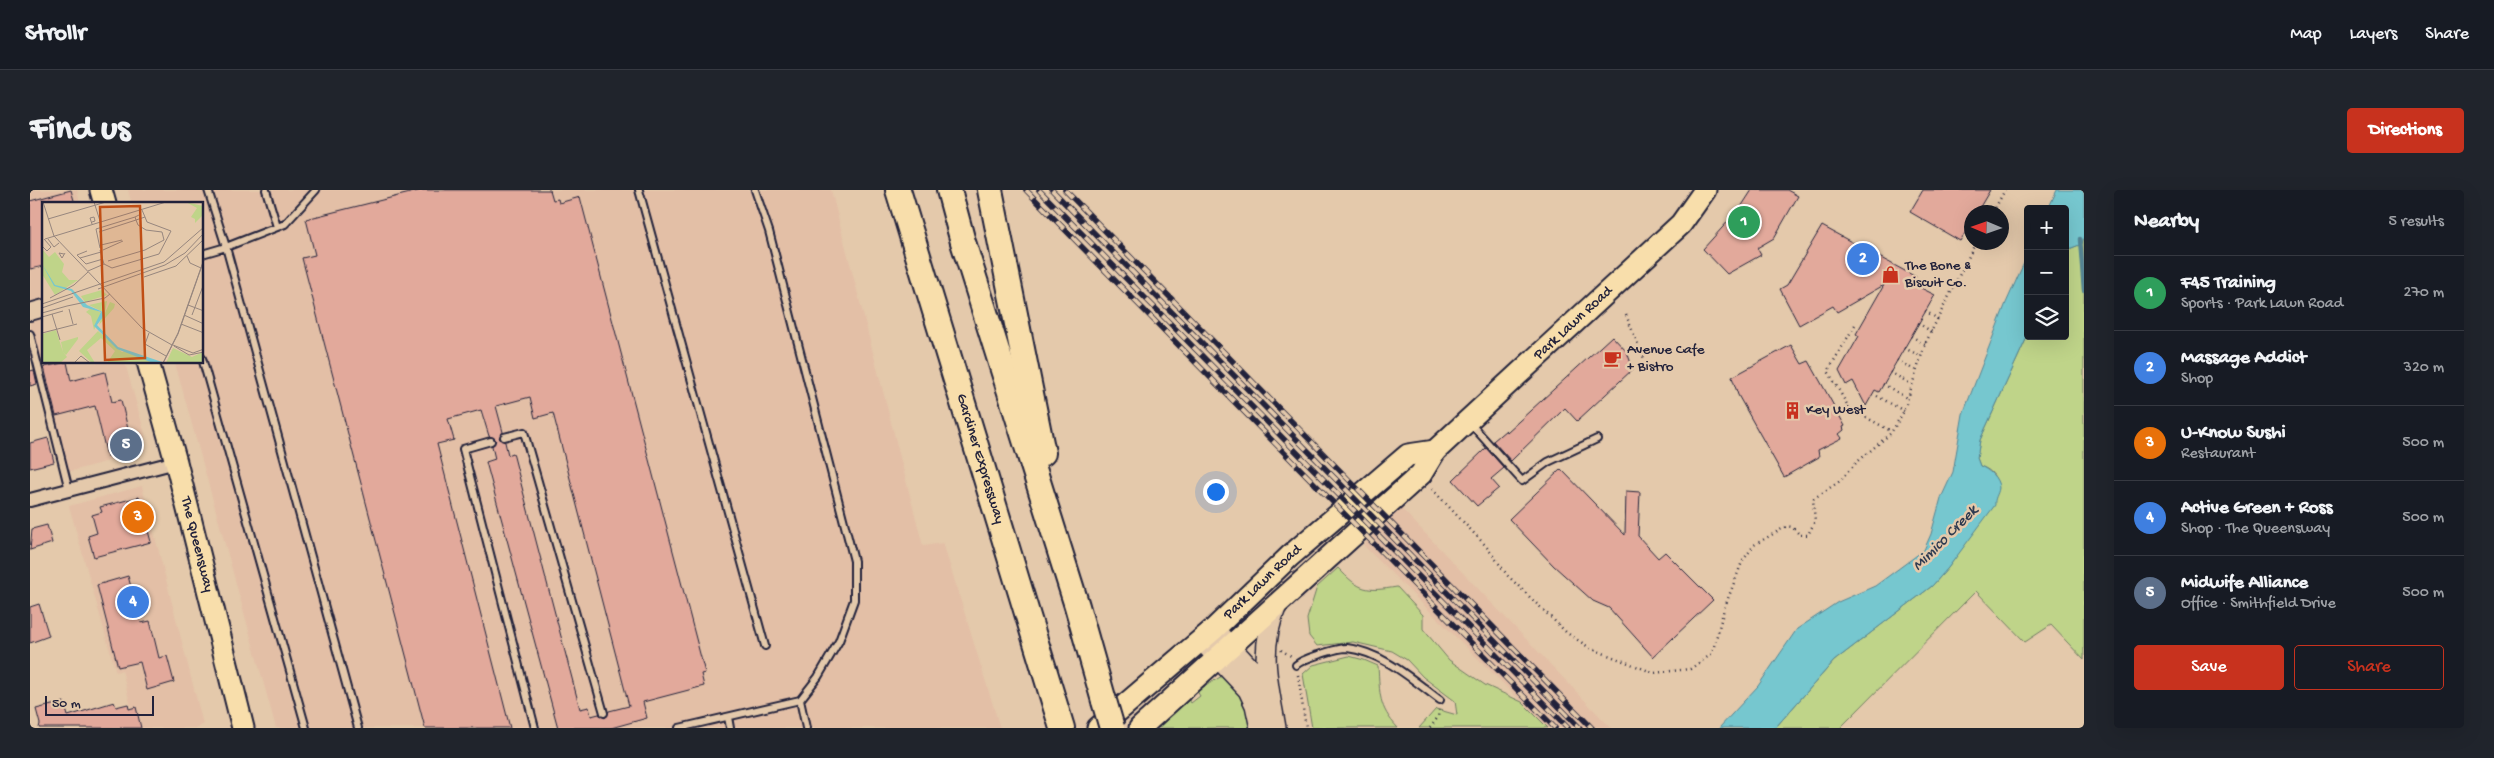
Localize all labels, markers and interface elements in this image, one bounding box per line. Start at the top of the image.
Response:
text: Strollr [25,20,86,49]
text: Map [2290,24,2322,45]
text: Layers [2350,24,2397,45]
text: Share [2425,24,2469,45]
button: Directions [2347,108,2464,153]
text: Find us [30,110,130,151]
inset map [42,202,204,364]
pin: 1 [1728,203,1760,241]
north arrow [1964,205,2009,250]
map controls [2024,205,2069,340]
button: + [2024,205,2069,250]
text: Nearby [2134,210,2199,235]
text: 5 results [2389,213,2444,232]
pin: 2 [1847,240,1879,278]
button: − [2024,250,2069,295]
place label: The Bone & Biscuit Co. [1904,257,1971,292]
shop icon: The Bone & Biscuit Co. [1881,265,1901,285]
text: F45 Training [2181,272,2276,295]
street label: Park Lawn Road [1529,282,1618,365]
text: 1 [2147,284,2153,303]
text: 270 m [2404,284,2444,303]
button: layers [2024,295,2069,340]
text: Sports · Park Lawn Road [2181,295,2343,314]
place label: Avenue Cafe + Bistro [1627,341,1705,376]
text: Massage Addict [2181,347,2306,370]
cafe icon: Avenue Cafe + Bistro [1603,349,1623,369]
text: 2 [2146,359,2154,378]
text: 320 m [2404,359,2444,378]
text: Shop [2181,370,2213,389]
street label: Gardiner Expressway [952,392,1008,527]
building icon: Key West [1782,400,1802,420]
place label: Key West [1806,401,1867,419]
text: U-Know Sushi [2181,422,2286,445]
pin: 5 [110,426,142,464]
text: 3 [2146,434,2154,453]
text: 500 m [2402,434,2444,453]
text: Restaurant [2181,445,2255,464]
your location [1203,479,1229,505]
street label: The Queensway [176,494,218,595]
text: Active Green + Ross [2181,497,2333,520]
pin: 3 [122,498,154,536]
water label: Mimico Creek [1909,501,1984,576]
text: 4 [2146,509,2154,528]
text: 500 m [2402,509,2444,528]
text: Shop · The Queensway [2181,520,2330,539]
street label: Park Lawn Road [1219,540,1306,624]
text: Midwife Alliance [2181,572,2308,595]
pin: 4 [117,583,149,621]
text: 5 [2146,584,2154,603]
text: 500 m [2402,584,2444,603]
text: Office · Smithfield Drive [2181,595,2336,614]
button: Save [2134,645,2284,690]
button: Share [2294,645,2444,690]
scale bar [45,693,154,716]
text: 50 m [52,696,81,713]

